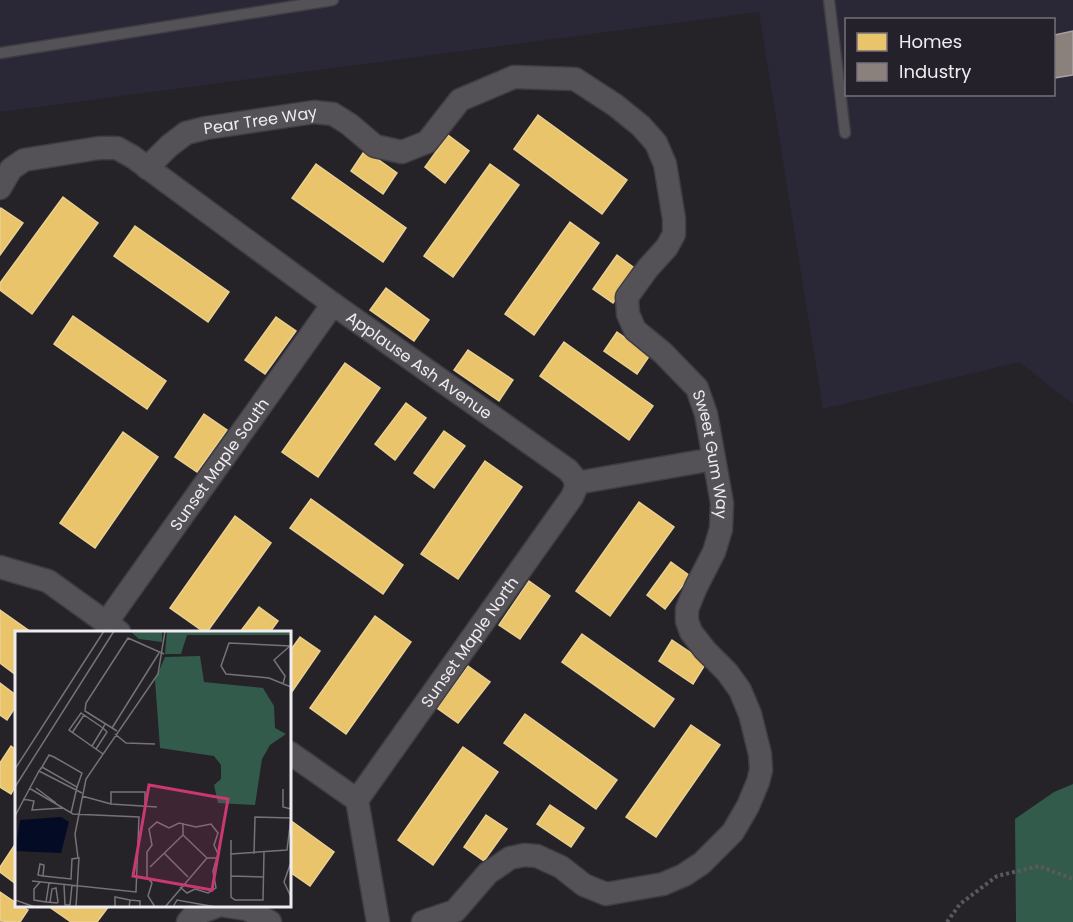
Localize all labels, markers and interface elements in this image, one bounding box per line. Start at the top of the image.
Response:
legend [845,18,1055,96]
text: Homes [899,29,962,54]
text: Industry [899,59,971,84]
street label: Pear Tree Way [202,100,319,140]
street label: Applause Ash Avenue [342,305,497,425]
street label: Sweet Gum Way [687,387,734,519]
street label: Sunset Maple South [164,393,274,535]
street label: Sunset Maple North [415,572,524,712]
inset map [15,631,291,907]

